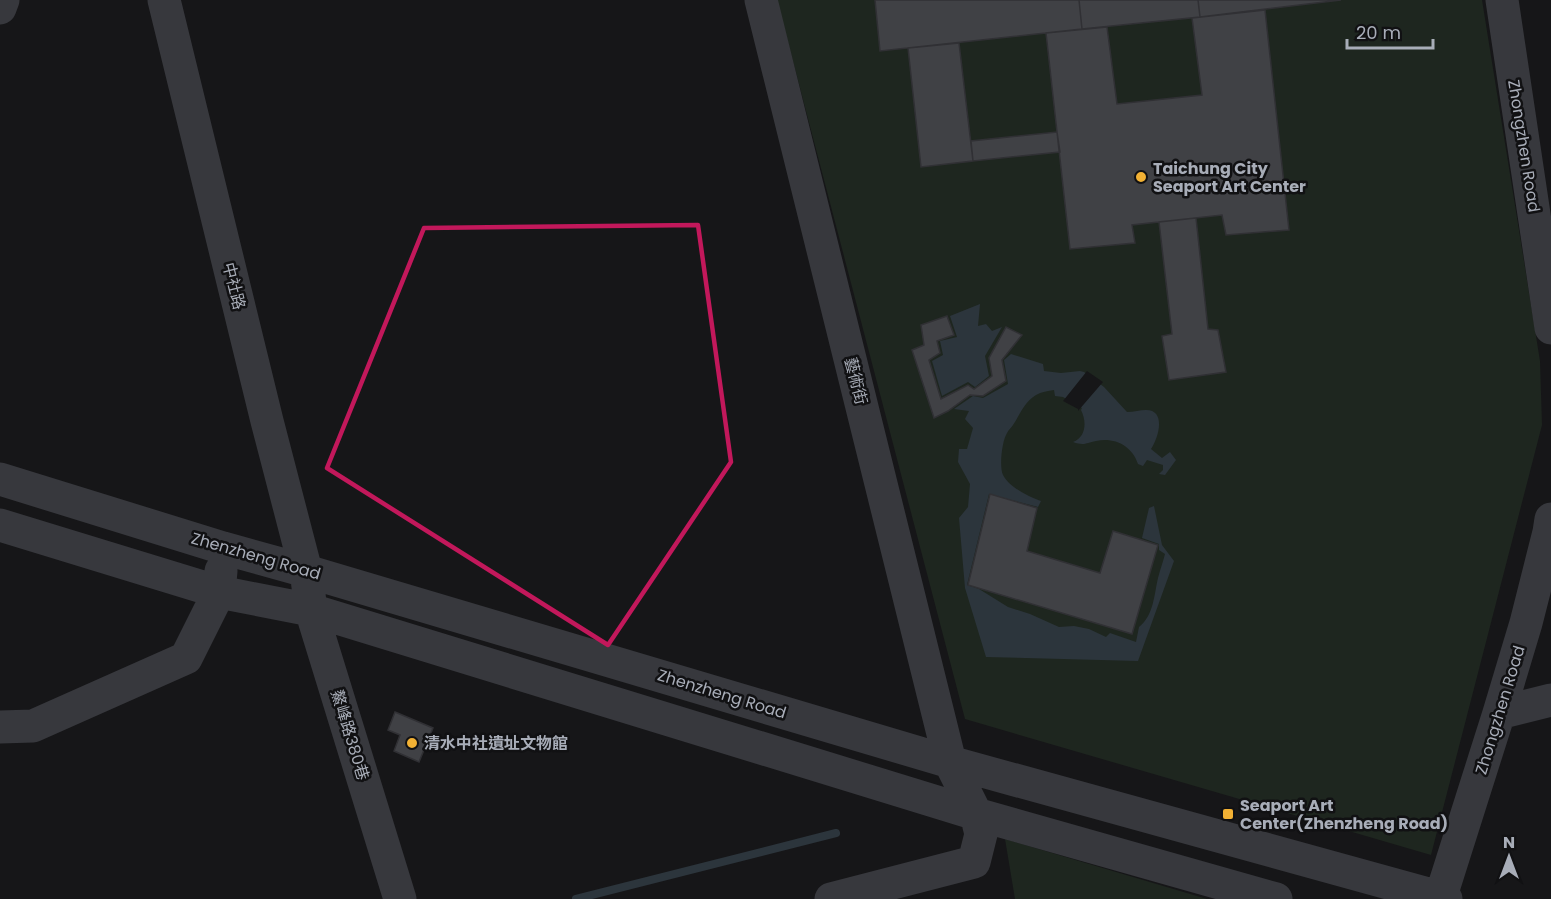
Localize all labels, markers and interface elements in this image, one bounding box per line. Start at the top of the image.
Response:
scale bar [1347,12,1432,50]
text: 20 m [1356,20,1401,45]
street label: Zhongzhen Road [1502,78,1546,214]
place label: Taichung City Seaport Art Center [1153,157,1306,198]
marker: Taichung City Seaport Art Center [1134,170,1148,184]
street label: 中社路 [217,260,251,312]
street label: 藝術街 [839,355,873,407]
street label: Zhenzheng Road [189,527,323,585]
street label: Zhongzhen Road [1469,643,1531,777]
street label: Zhenzheng Road [655,663,789,725]
street label: 鰲峰路380巷 [325,687,375,783]
place label: 清水中社遺址文物館 [424,732,568,755]
marker: 清水中社遺址文物館 [405,736,419,750]
place label: Seaport Art Center(Zhenzheng Road) [1240,794,1448,835]
marker: Seaport Art Center(Zhenzheng Road) [1221,807,1235,821]
north arrow [1479,827,1539,887]
text: N [1503,831,1515,854]

